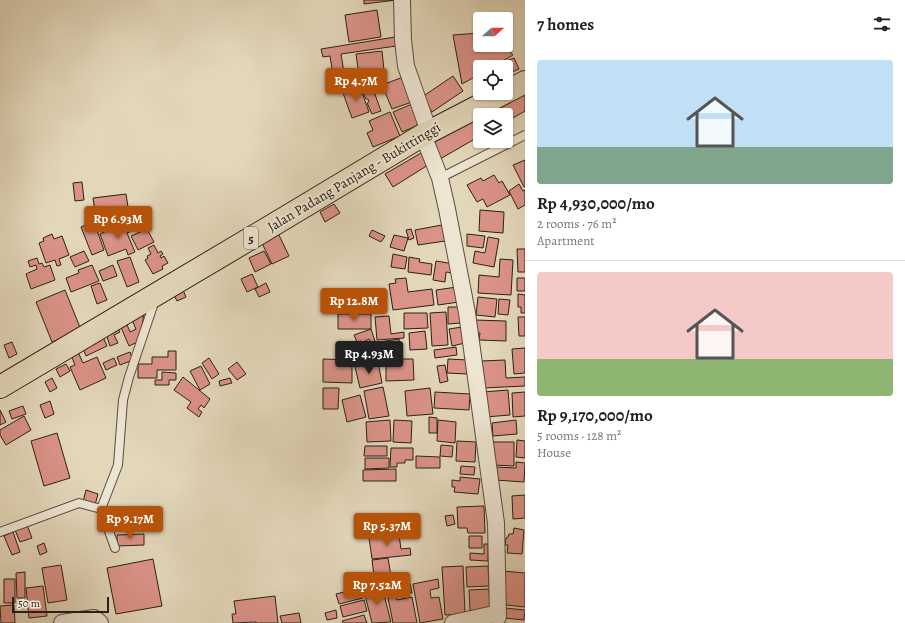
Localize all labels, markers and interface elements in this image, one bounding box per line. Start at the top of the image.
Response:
north arrow [473,12,513,52]
map controls [473,12,513,148]
text: 7 homes [537,13,594,36]
icon: filters [871,13,893,35]
button: locate [473,60,513,100]
pin: Rp 4.7M [319,68,393,102]
text: Rp 4.7M [334,72,378,89]
icon: home [679,86,751,158]
button: layers [473,108,513,148]
street label: Jalan Padang Panjang - Bukittinggi [264,118,444,236]
text: Rp 4,930,000/mo [537,192,655,215]
pin: Rp 6.93M [77,206,159,240]
text: Rp 6.93M [93,210,143,227]
text: 2 rooms · 76 m² [537,215,616,232]
road number: 5 [244,227,258,249]
text: Apartment [537,232,595,249]
pin: Rp 12.8M [313,288,395,322]
text: Rp 12.8M [330,292,379,309]
icon: home [679,298,751,370]
pin: Rp 4.93M [328,341,410,375]
text: Rp 4.93M [344,345,394,362]
text: Rp 9,170,000/mo [537,404,653,427]
text: 5 rooms · 128 m² [537,427,621,444]
text: House [537,444,571,461]
pin: Rp 9.17M [89,506,171,540]
text: Rp 9.17M [106,510,154,527]
pin: Rp 5.37M [346,513,428,547]
text: Rp 5.37M [363,517,411,534]
pin: Rp 7.52M [336,572,418,606]
text: Rp 7.52M [352,576,402,593]
scale bar [12,595,109,614]
text: 50 m [18,596,40,611]

